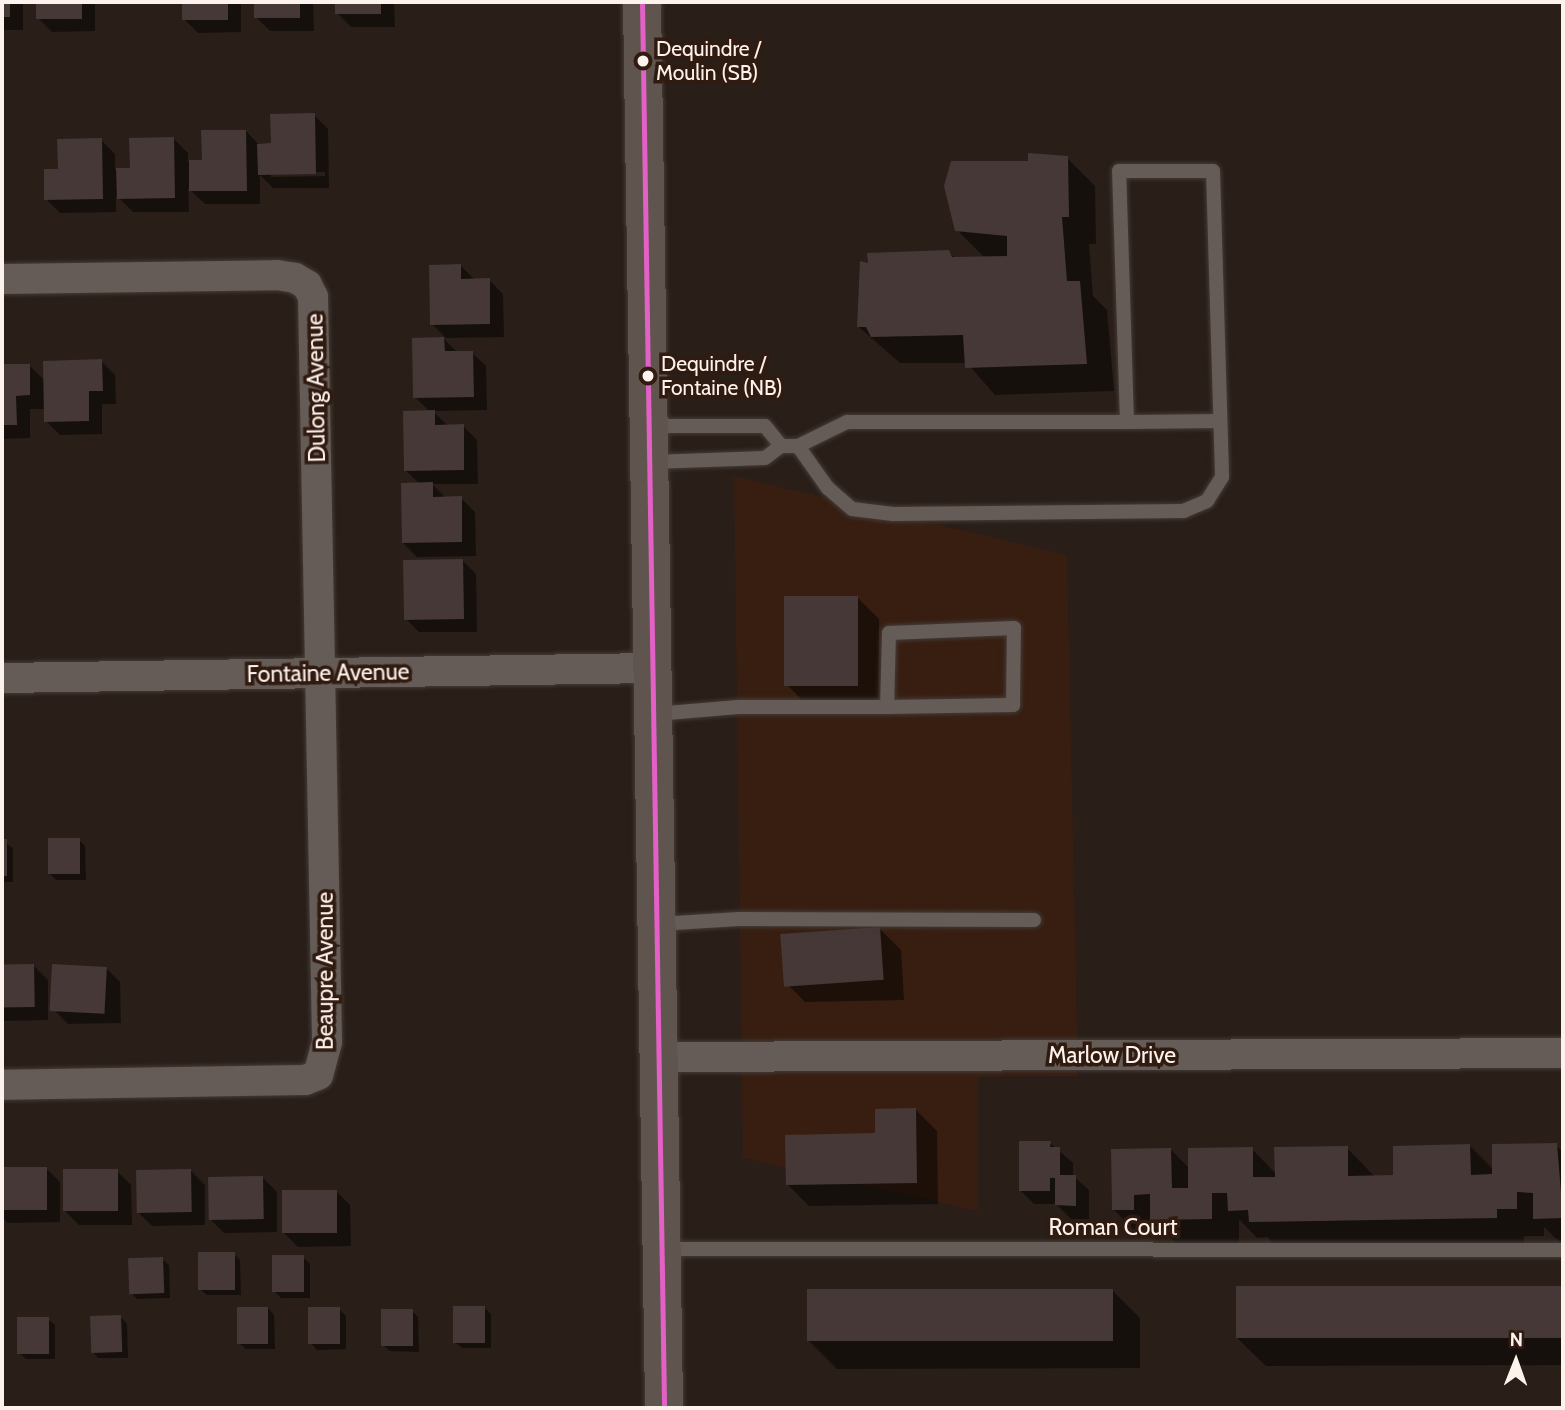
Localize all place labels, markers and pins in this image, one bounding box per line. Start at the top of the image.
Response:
place label: Dequindre / Moulin (SB) [656,36,761,86]
marker: Dequindre / Moulin (SB) [636,54,650,68]
place label: Dequindre / Fontaine (NB) [661,351,783,401]
marker: Dequindre / Fontaine (NB) [641,369,655,383]

